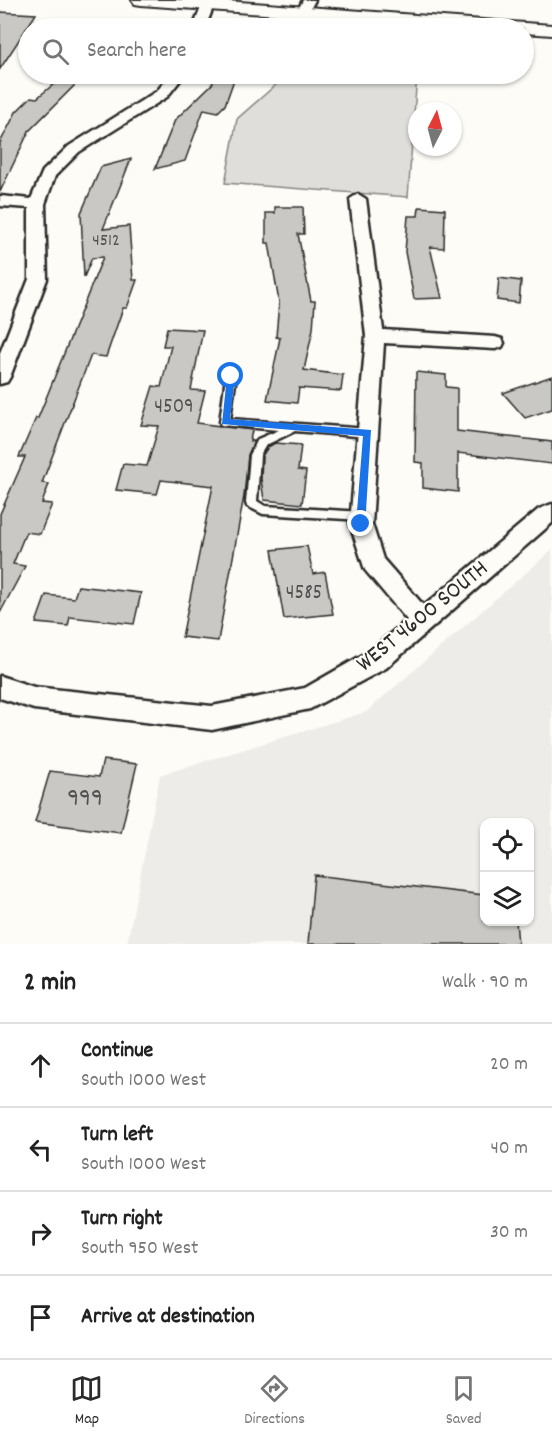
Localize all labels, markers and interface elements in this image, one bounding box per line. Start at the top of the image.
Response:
search box [18,18,534,84]
icon: search [39,35,72,68]
text: Search here [87,36,186,67]
north arrow [408,102,462,156]
house number: 4512 [92,229,120,254]
route start [217,362,243,388]
house number: 4509 [154,393,194,423]
route end [347,510,373,536]
street label: WEST 4600 SOUTH [350,553,496,681]
house number: 4585 [286,579,322,609]
house number: 999 [67,781,103,818]
map controls [480,818,534,926]
button: locate [480,818,534,872]
button: layers [480,872,534,926]
text: 2 min [24,965,76,1002]
text: Walk · 90 m [442,969,528,997]
text: Continue [81,1036,153,1067]
icon: ahead [24,1049,57,1082]
text: 20 m [490,1051,528,1079]
text: South 1000 West [81,1067,206,1095]
text: Turn left [81,1120,153,1151]
icon: left [24,1133,57,1166]
text: 40 m [490,1135,528,1163]
text: South 1000 West [81,1151,206,1179]
text: Turn right [81,1204,163,1235]
icon: right [24,1217,57,1250]
text: 30 m [490,1219,528,1247]
text: South 950 West [81,1235,198,1263]
icon: arrive [24,1301,57,1334]
text: Arrive at destination [81,1302,255,1333]
tab: Map [70,1372,103,1431]
tab: Directions [244,1372,305,1431]
tab: Saved [446,1372,482,1431]

